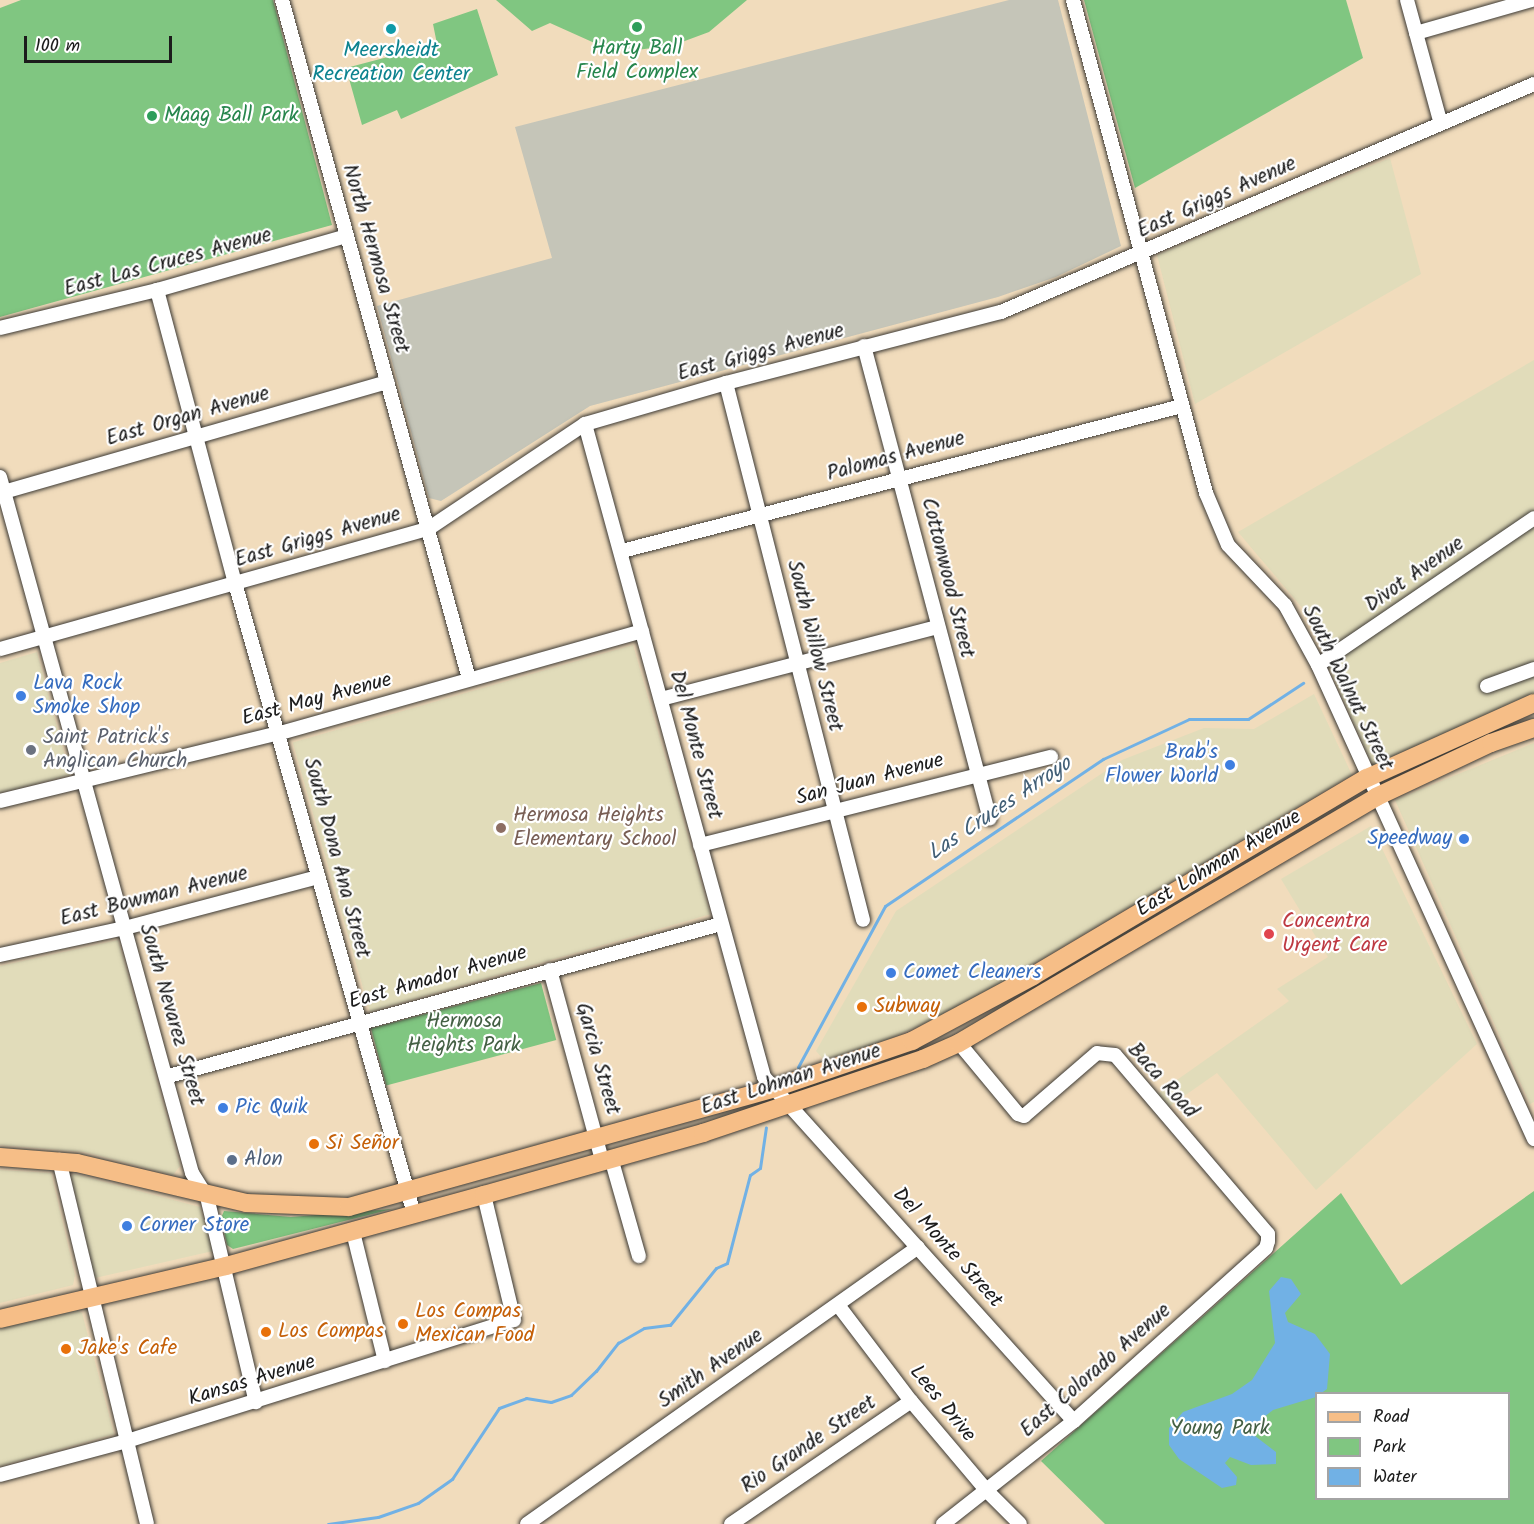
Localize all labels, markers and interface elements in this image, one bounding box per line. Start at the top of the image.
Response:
marker: Harty Ball Field Complex [630,20,644,34]
marker: Meersheidt Recreation Center [384,22,398,36]
scale bar [27,24,176,62]
text: 100 m [35,32,80,61]
place label: Harty Ball Field Complex [576,36,698,86]
place label: Meersheidt Recreation Center [312,38,470,88]
place label: Maag Ball Park [164,103,299,129]
marker: Maag Ball Park [145,109,159,123]
street label: East Griggs Avenue [1134,152,1300,244]
street label: North Hermosa Street [336,161,414,357]
street label: East Las Cruces Avenue [61,223,275,303]
street label: East Griggs Avenue [675,319,847,387]
street label: East Organ Avenue [103,382,273,452]
street label: Palomas Avenue [824,426,968,488]
street label: Cottonwood Street [915,495,979,661]
street label: East Griggs Avenue [232,502,404,574]
street label: Divot Avenue [1361,532,1469,618]
street label: South Willow Street [781,558,847,734]
street label: South Walnut Street [1296,601,1398,775]
street label: East May Avenue [239,668,395,732]
street label: Del Monte Street [663,668,727,822]
place label: Lava Rock Smoke Shop [33,671,140,721]
marker: Lava Rock Smoke Shop [14,689,28,703]
place label: Saint Patrick's Anglican Church [43,725,187,775]
place label: Brab's Flower World [1105,740,1218,790]
marker: Saint Patrick's Anglican Church [24,743,38,757]
street label: San Juan Avenue [793,748,947,812]
water label: Las Cruces Arroyo [923,751,1077,867]
street label: South Dona Ana Street [297,755,375,961]
marker: Brab's Flower World [1223,758,1237,772]
place label: Hermosa Heights Elementary School [513,803,676,853]
street label: East Lohman Avenue [1132,805,1306,923]
marker: Hermosa Heights Elementary School [494,821,508,835]
place label: Speedway [1368,826,1452,852]
marker: Speedway [1457,832,1471,846]
street label: East Bowman Avenue [57,861,251,933]
place label: Concentra Urgent Care [1282,909,1388,959]
street label: South Nevarez Street [133,921,209,1109]
marker: Concentra Urgent Care [1260,925,1278,943]
street label: East Amador Avenue [346,941,530,1015]
place label: Comet Cleaners [903,960,1041,986]
marker: Comet Cleaners [884,966,898,980]
place label: Subway [874,994,940,1020]
street label: Garcia Street [569,1000,625,1118]
marker: Subway [855,1000,869,1014]
park label: Hermosa Heights Park [407,1009,521,1059]
street label: Baca Road [1122,1038,1202,1124]
street label: East Lohman Avenue [698,1039,884,1121]
place label: Pic Quik [235,1095,308,1121]
marker: Pic Quik [216,1101,230,1115]
place label: Si Señor [326,1131,399,1157]
marker: Si Señor [307,1137,321,1151]
place label: Alon [244,1147,283,1173]
marker: Alon [225,1153,239,1167]
street label: Del Monte Street [886,1183,1008,1313]
place label: Corner Store [139,1213,249,1239]
marker: Corner Store [120,1219,134,1233]
place label: Los Compas Mexican Food [415,1299,534,1349]
street label: East Colorado Avenue [1016,1299,1176,1443]
marker: Los Compas Mexican Food [396,1317,410,1331]
place label: Los Compas [278,1319,384,1345]
street label: Smith Avenue [654,1324,768,1414]
marker: Los Compas [259,1325,273,1339]
place label: Jake's Cafe [78,1336,177,1362]
marker: Jake's Cafe [59,1342,73,1356]
street label: Kansas Avenue [185,1350,319,1412]
street label: Lees Drive [903,1361,981,1447]
street label: Rio Grande Street [737,1390,881,1500]
legend [1315,1392,1510,1500]
text: Road [1373,1403,1409,1432]
park label: Young Park [1170,1416,1270,1442]
text: Park [1373,1433,1406,1462]
text: Water [1373,1463,1417,1492]

